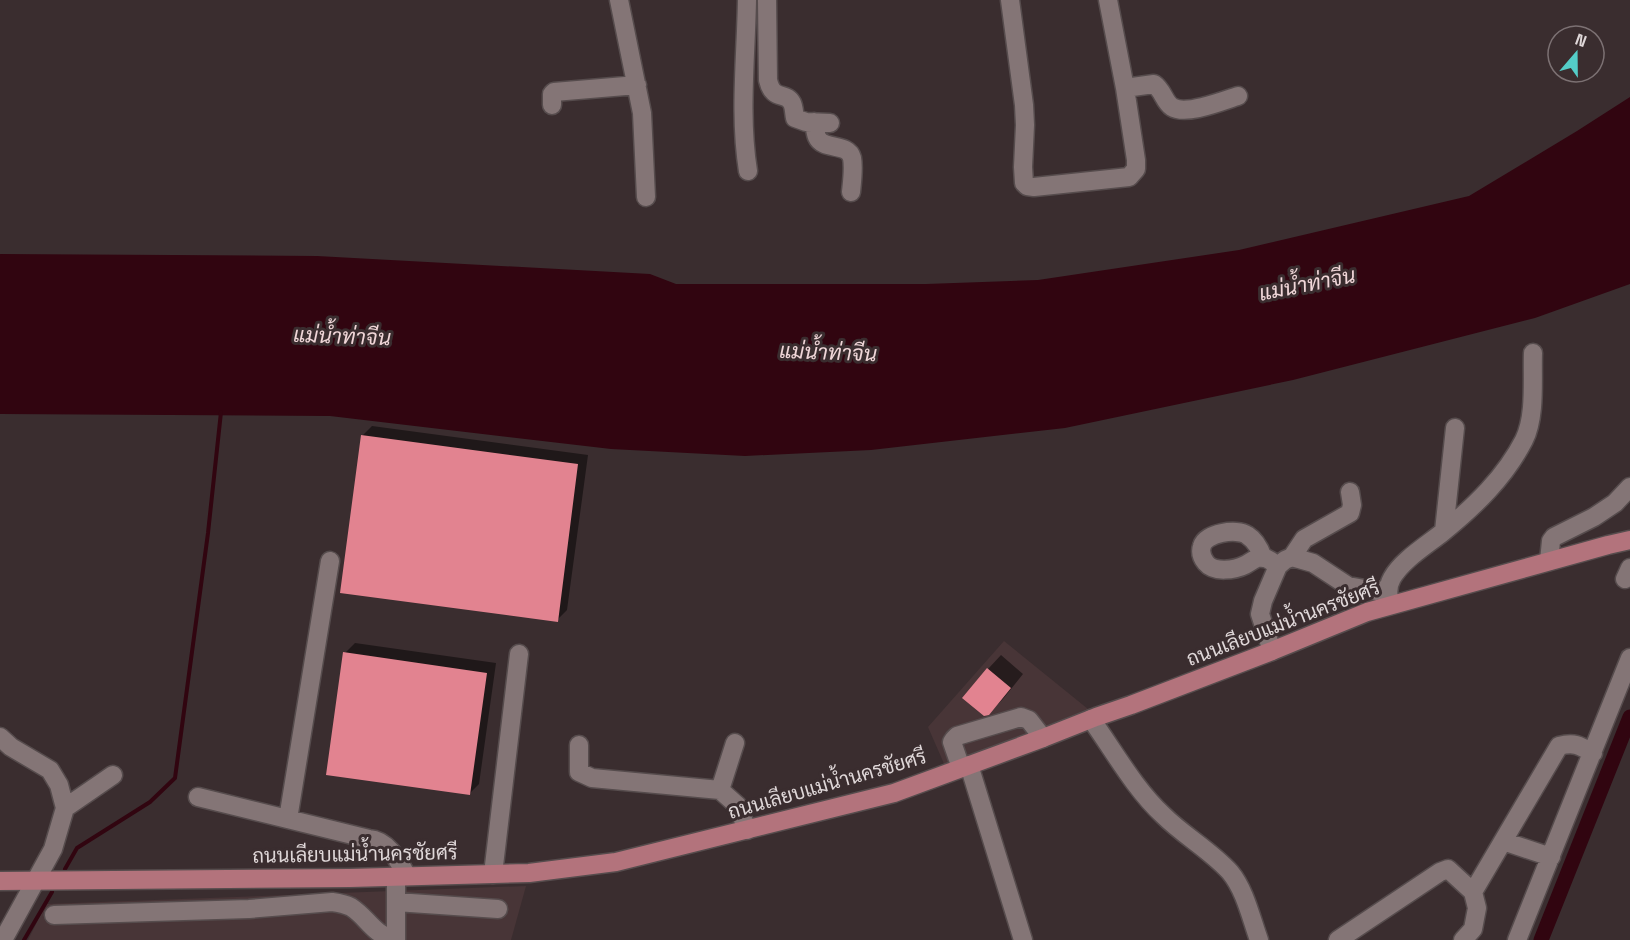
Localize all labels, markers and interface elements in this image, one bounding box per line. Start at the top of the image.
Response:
north arrow [1546,24,1606,84]
text: N [1572,29,1590,52]
water label: แม่น้ำท่าจีน [1256,257,1358,307]
water label: แม่น้ำท่าจีน [293,317,392,351]
water label: แม่น้ำท่าจีน [779,333,878,367]
street label: ถนนเลียบแม่น้ำนครชัยศรี [1181,569,1383,672]
street label: ถนนเลียบแม่น้ำนครชัยศรี [723,738,929,825]
street label: ถนนเลียบแม่น้ำนครชัยศรี [252,834,458,869]

